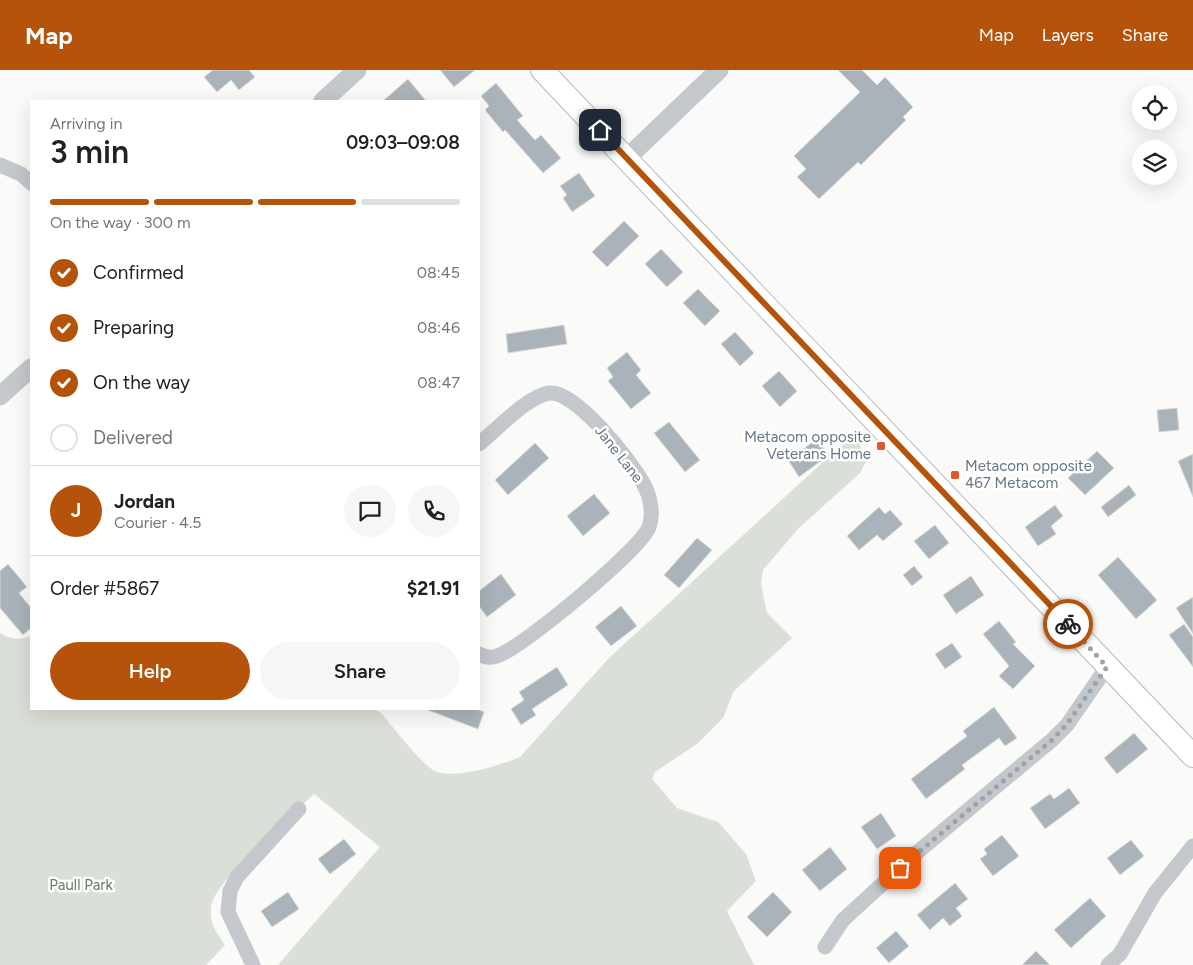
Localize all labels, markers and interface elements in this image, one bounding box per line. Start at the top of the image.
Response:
text: Map [25,21,73,50]
text: Map [979,24,1014,46]
text: Layers [1042,24,1094,46]
text: Share [1122,24,1168,46]
map controls [1132,85,1177,185]
button: locate [1132,85,1177,130]
pin [579,109,621,151]
text: Arriving in [50,114,122,133]
icon: home [586,116,614,144]
text: 09:03–09:08 [346,131,460,154]
text: 3 min [50,133,129,171]
button: layers [1132,140,1177,185]
text: On the way · 300 m [50,213,191,232]
icon: check [50,259,78,287]
text: Confirmed [93,261,184,284]
text: 08:45 [417,263,460,282]
icon: check [50,314,78,342]
text: Preparing [93,316,174,339]
text: 08:46 [417,318,460,337]
icon: check [50,369,78,397]
text: On the way [93,371,190,394]
text: 08:47 [417,373,460,392]
street label: Jane Lane [591,422,647,486]
text: Delivered [93,426,173,449]
place label: Metacom opposite Veterans Home [744,428,871,463]
marker: Metacom opposite Veterans Home [875,440,887,452]
place label: Metacom opposite 467 Metacom [965,457,1092,492]
marker: Metacom opposite 467 Metacom [949,469,961,481]
button: chat [344,485,396,537]
button: phone [408,485,460,537]
text: Jordan [114,490,175,513]
text: J [71,499,81,522]
text: Courier · 4.5 [114,513,201,532]
text: Order #5867 [50,577,159,600]
text: $21.91 [407,577,460,600]
courier [1043,599,1093,649]
icon: bike [1054,610,1082,638]
button: Help [50,642,250,700]
button: Share [260,642,460,700]
pin [879,847,921,889]
icon: bag [886,854,914,882]
park label: Paull Park [49,876,113,894]

